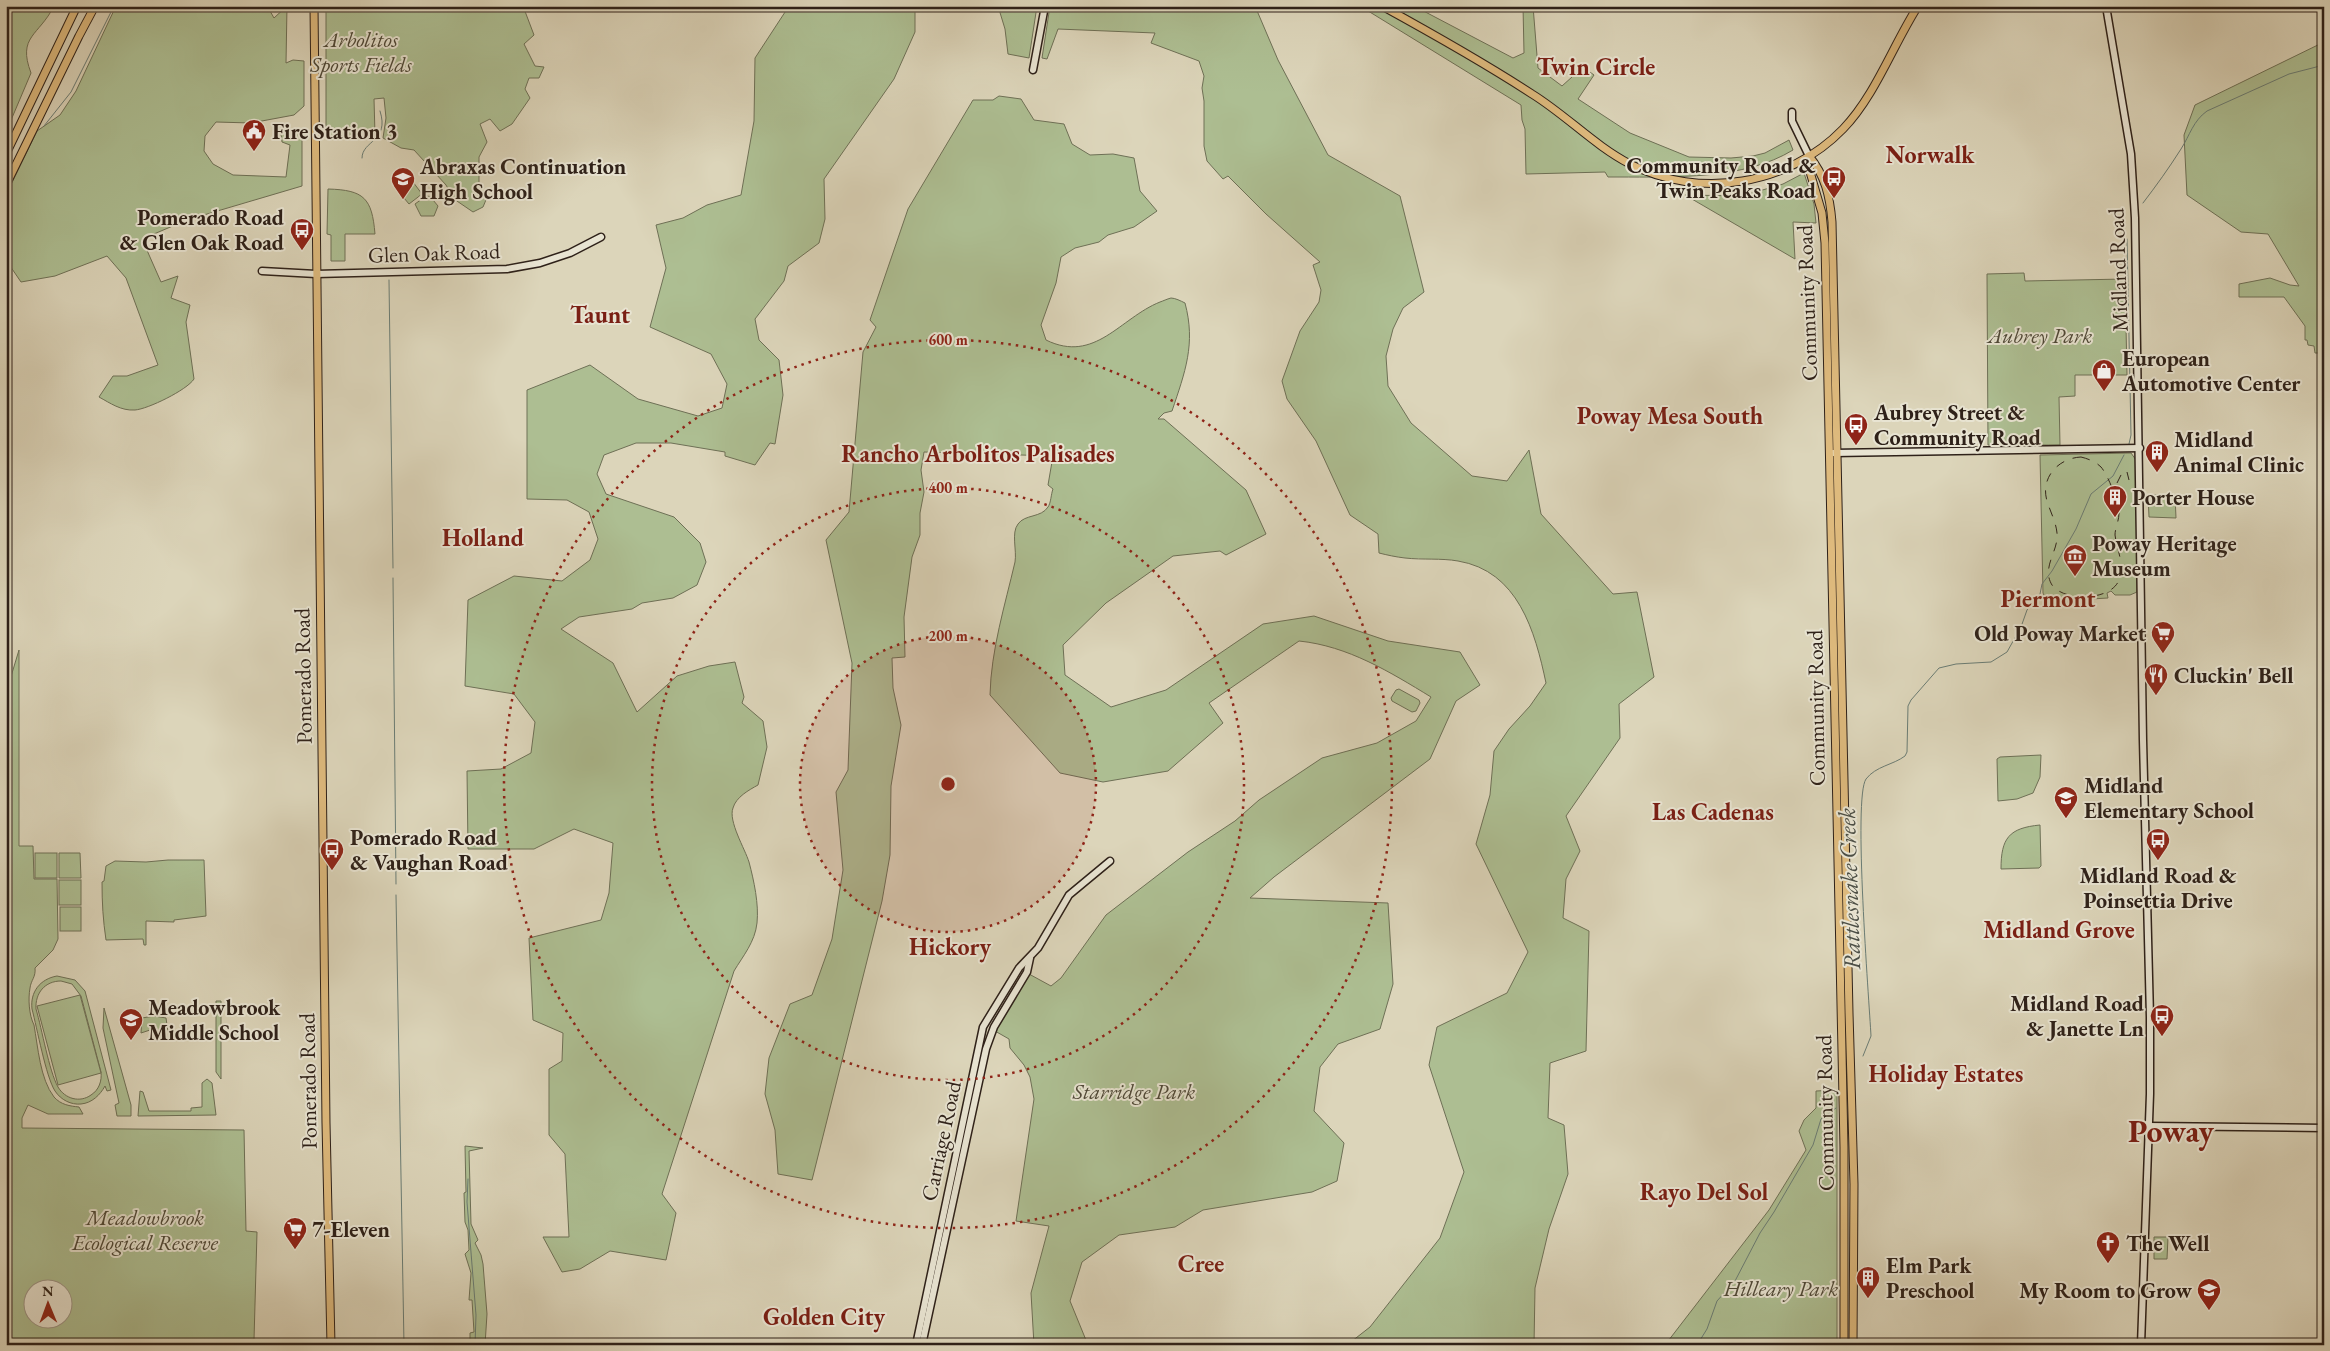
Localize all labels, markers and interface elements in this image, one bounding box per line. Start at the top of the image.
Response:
park label: Arbolitos Sports Fields [309,25,413,79]
district label: Twin Circle [1537,51,1655,82]
place label: Fire Station 3 [272,117,398,146]
public building icon: Fire Station 3 [241,118,267,152]
district label: Norwalk [1886,139,1975,170]
place label: Community Road & Twin Peaks Road [1626,151,1816,205]
place label: Abraxas Continuation High School [419,152,627,206]
bus stop icon: Community Road & Twin Peaks Road [1821,165,1847,199]
school or university icon: Abraxas Continuation High School [390,166,416,200]
place label: Pomerado Road & Glen Oak Road [120,203,284,257]
street label: Midland Road [2101,207,2135,332]
bus stop icon: Pomerado Road & Glen Oak Road [289,217,315,251]
street label: Community Road [1790,224,1824,382]
street label: Glen Oak Road [367,236,501,270]
district label: Taunt [570,299,630,330]
park label: Aubrey Park [1986,321,2092,350]
text: 600 m [928,330,968,349]
place label: European Automotive Center [2121,344,2301,398]
shop icon: European Automotive Center [2091,358,2117,392]
place label: Aubrey Street & Community Road [1873,398,2041,452]
district label: Poway Mesa South [1577,400,1764,432]
bus stop icon: Aubrey Street & Community Road [1843,412,1869,446]
place label: Midland Animal Clinic [2173,425,2304,479]
district label: Rancho Arbolitos Palisades [841,438,1115,469]
building icon: Midland Animal Clinic [2144,439,2170,473]
text: 400 m [928,478,968,497]
place label: Porter House [2132,483,2255,512]
building icon: Porter House [2102,484,2128,518]
district label: Holland [442,522,525,553]
place label: Poway Heritage Museum [2092,529,2237,583]
museum icon: Poway Heritage Museum [2062,543,2088,577]
district label: Piermont [2000,583,2096,614]
street label: Pomerado Road [287,607,319,744]
place label: Old Poway Market [1974,619,2147,648]
supermarket icon: Old Poway Market [2150,620,2176,654]
text: 200 m [928,626,968,645]
street label: Community Road [1800,629,1832,786]
place label: Cluckin' Bell [2174,661,2294,690]
restaurant icon: Cluckin' Bell [2143,662,2169,696]
place label: Midland Elementary School [2084,771,2254,825]
centre of rings [939,775,957,793]
school or university icon: Midland Elementary School [2053,785,2079,819]
district label: Las Cadenas [1652,796,1774,827]
water label: Rattlesnake Creek [1831,807,1867,971]
place label: Pomerado Road & Vaughan Road [350,823,508,877]
bus stop icon: Midland Road & Poinsettia Drive [2145,827,2171,861]
bus stop icon: Pomerado Road & Vaughan Road [319,837,345,871]
place label: Midland Road & Poinsettia Drive [2080,861,2237,915]
district label: Midland Grove [1983,914,2135,945]
district label: Hickory [909,931,992,963]
place label: Midland Road & Janette Ln [2010,989,2145,1043]
place label: Meadowbrook Middle School [148,993,281,1047]
bus stop icon: Midland Road & Janette Ln [2149,1003,2175,1037]
school or university icon: Meadowbrook Middle School [118,1007,144,1041]
street label: Pomerado Road [292,1012,324,1149]
street label: Community Road [1809,1034,1841,1191]
district label: Holiday Estates [1869,1058,2023,1090]
park label: Starridge Park [1072,1077,1195,1106]
street label: Carriage Road [914,1078,968,1204]
district label: Poway [2128,1110,2215,1152]
district label: Rayo Del Sol [1640,1176,1768,1208]
park label: Meadowbrook Ecological Reserve [71,1203,218,1257]
place label: 7-Eleven [312,1215,390,1244]
supermarket icon: 7-Eleven [282,1216,308,1250]
place label: The Well [2126,1229,2210,1258]
church icon: The Well [2095,1230,2121,1264]
district label: Cree [1178,1248,1224,1279]
place label: Elm Park Preschool [1886,1251,1975,1305]
building icon: Elm Park Preschool [1855,1265,1881,1299]
park label: Hilleary Park [1723,1274,1838,1303]
place label: My Room to Grow [2019,1276,2192,1305]
school or university icon: My Room to Grow [2196,1277,2222,1311]
north arrow [22,1278,72,1328]
text: N [42,1282,54,1300]
district label: Golden City [763,1301,886,1333]

